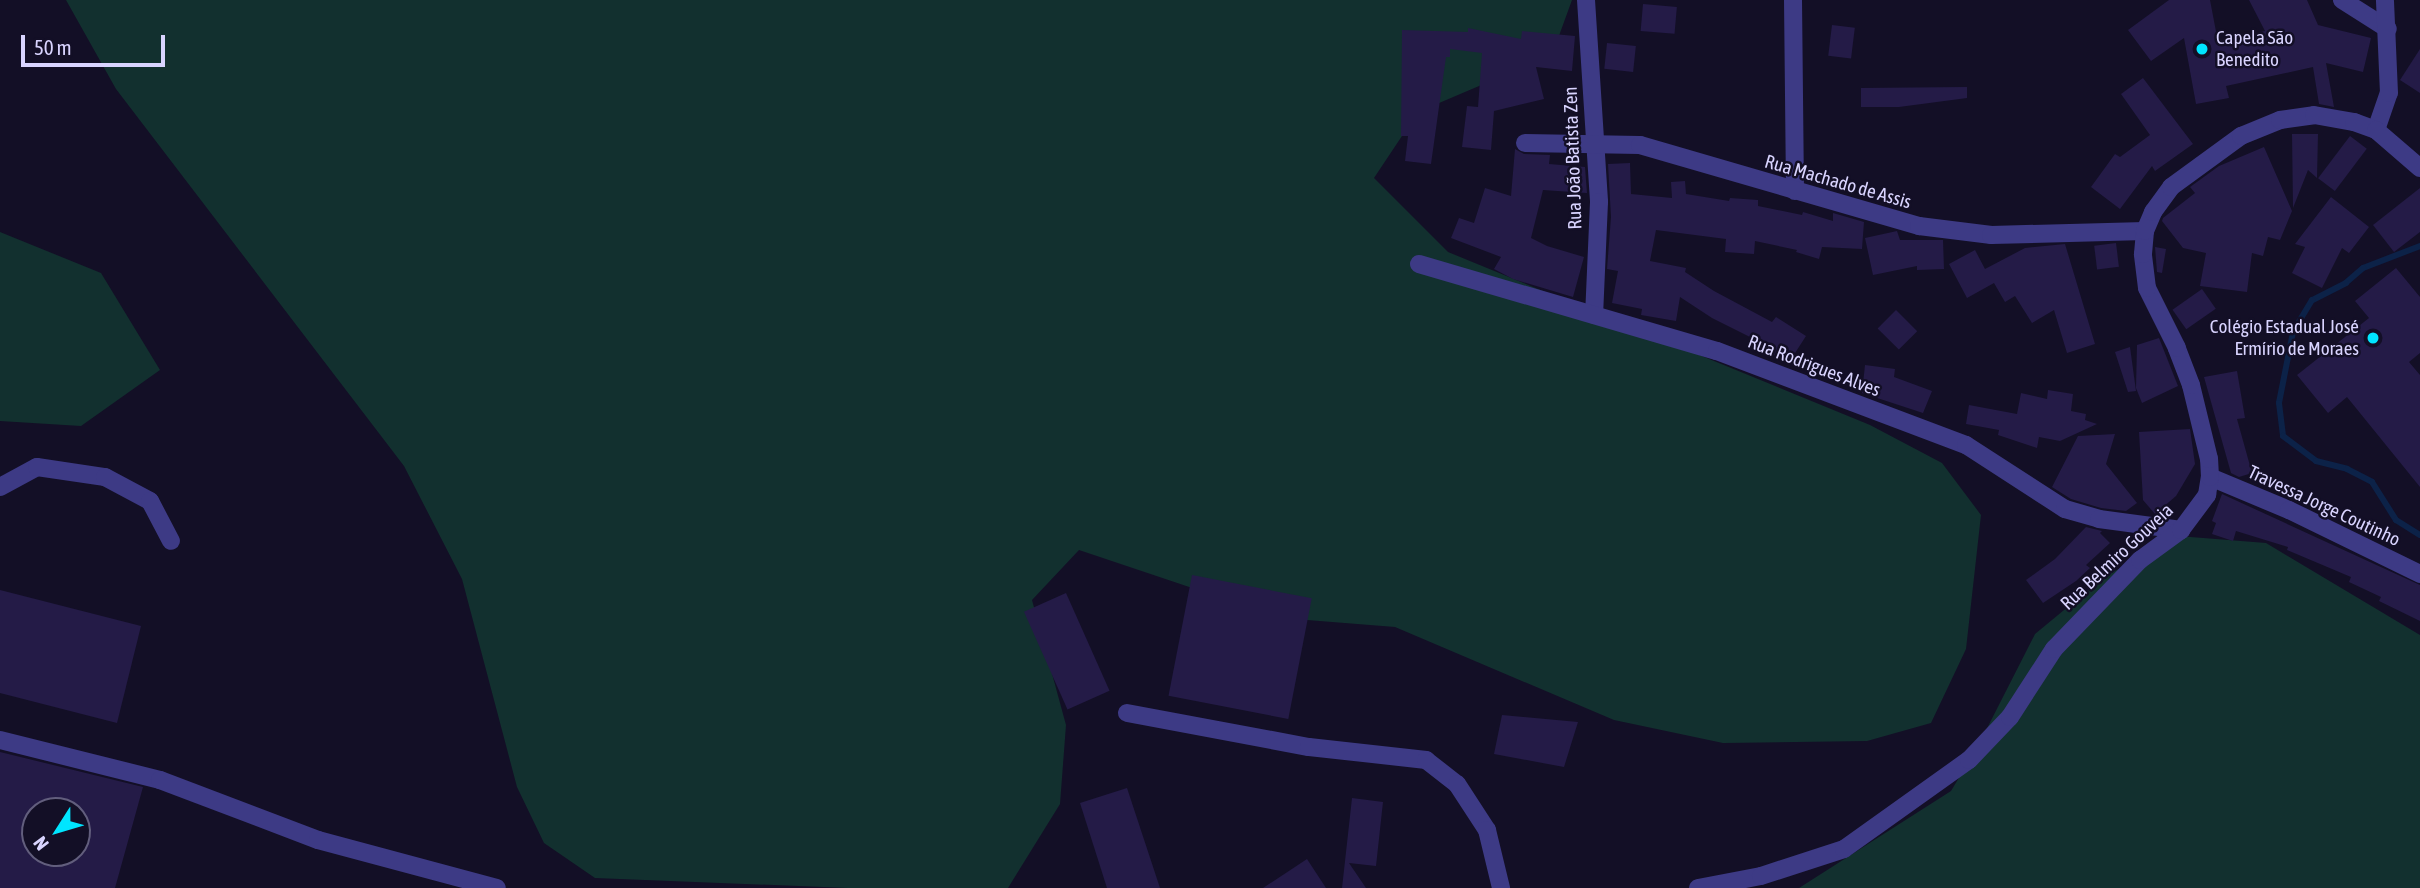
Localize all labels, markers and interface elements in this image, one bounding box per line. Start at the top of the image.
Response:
scale bar [24,21,168,65]
place label: Capela São Benedito [2216,27,2293,71]
text: 50 m [34,35,72,59]
marker: Capela São Benedito [2194,41,2210,57]
street label: Rua João Batista Zen [1559,86,1587,230]
street label: Rua Machado de Assis [1762,150,1914,214]
place label: Colégio Estadual José Ermírio de Moraes [2210,316,2359,360]
street label: Rua Rodrigues Alves [1745,330,1883,402]
marker: Colégio Estadual José Ermírio de Moraes [2365,330,2381,346]
street label: Travessa Jorge Coutinho [2244,461,2404,551]
street label: Rua Belmiro Gouveia [2056,499,2178,615]
north arrow [21,797,91,867]
text: N [29,832,53,855]

